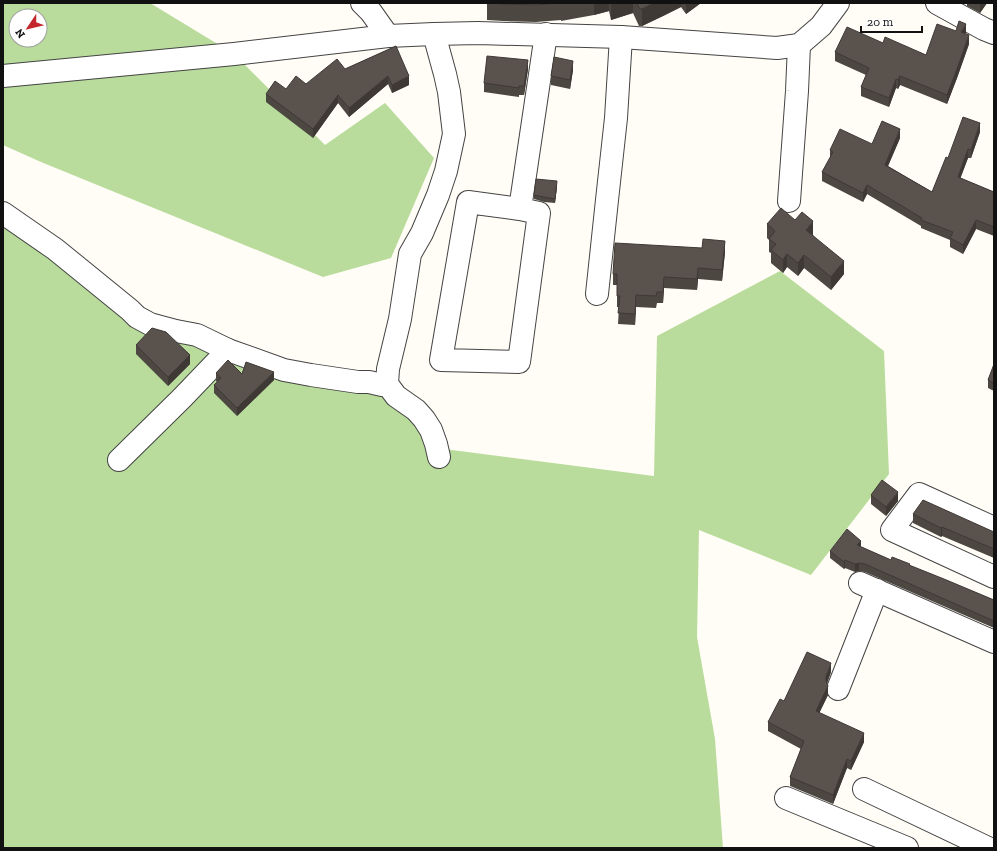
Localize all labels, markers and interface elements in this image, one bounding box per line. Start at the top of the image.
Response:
north arrow [8,8,48,48]
scale bar [861,8,922,34]
text: 20 m [867,15,894,29]
text: N [12,26,28,41]

